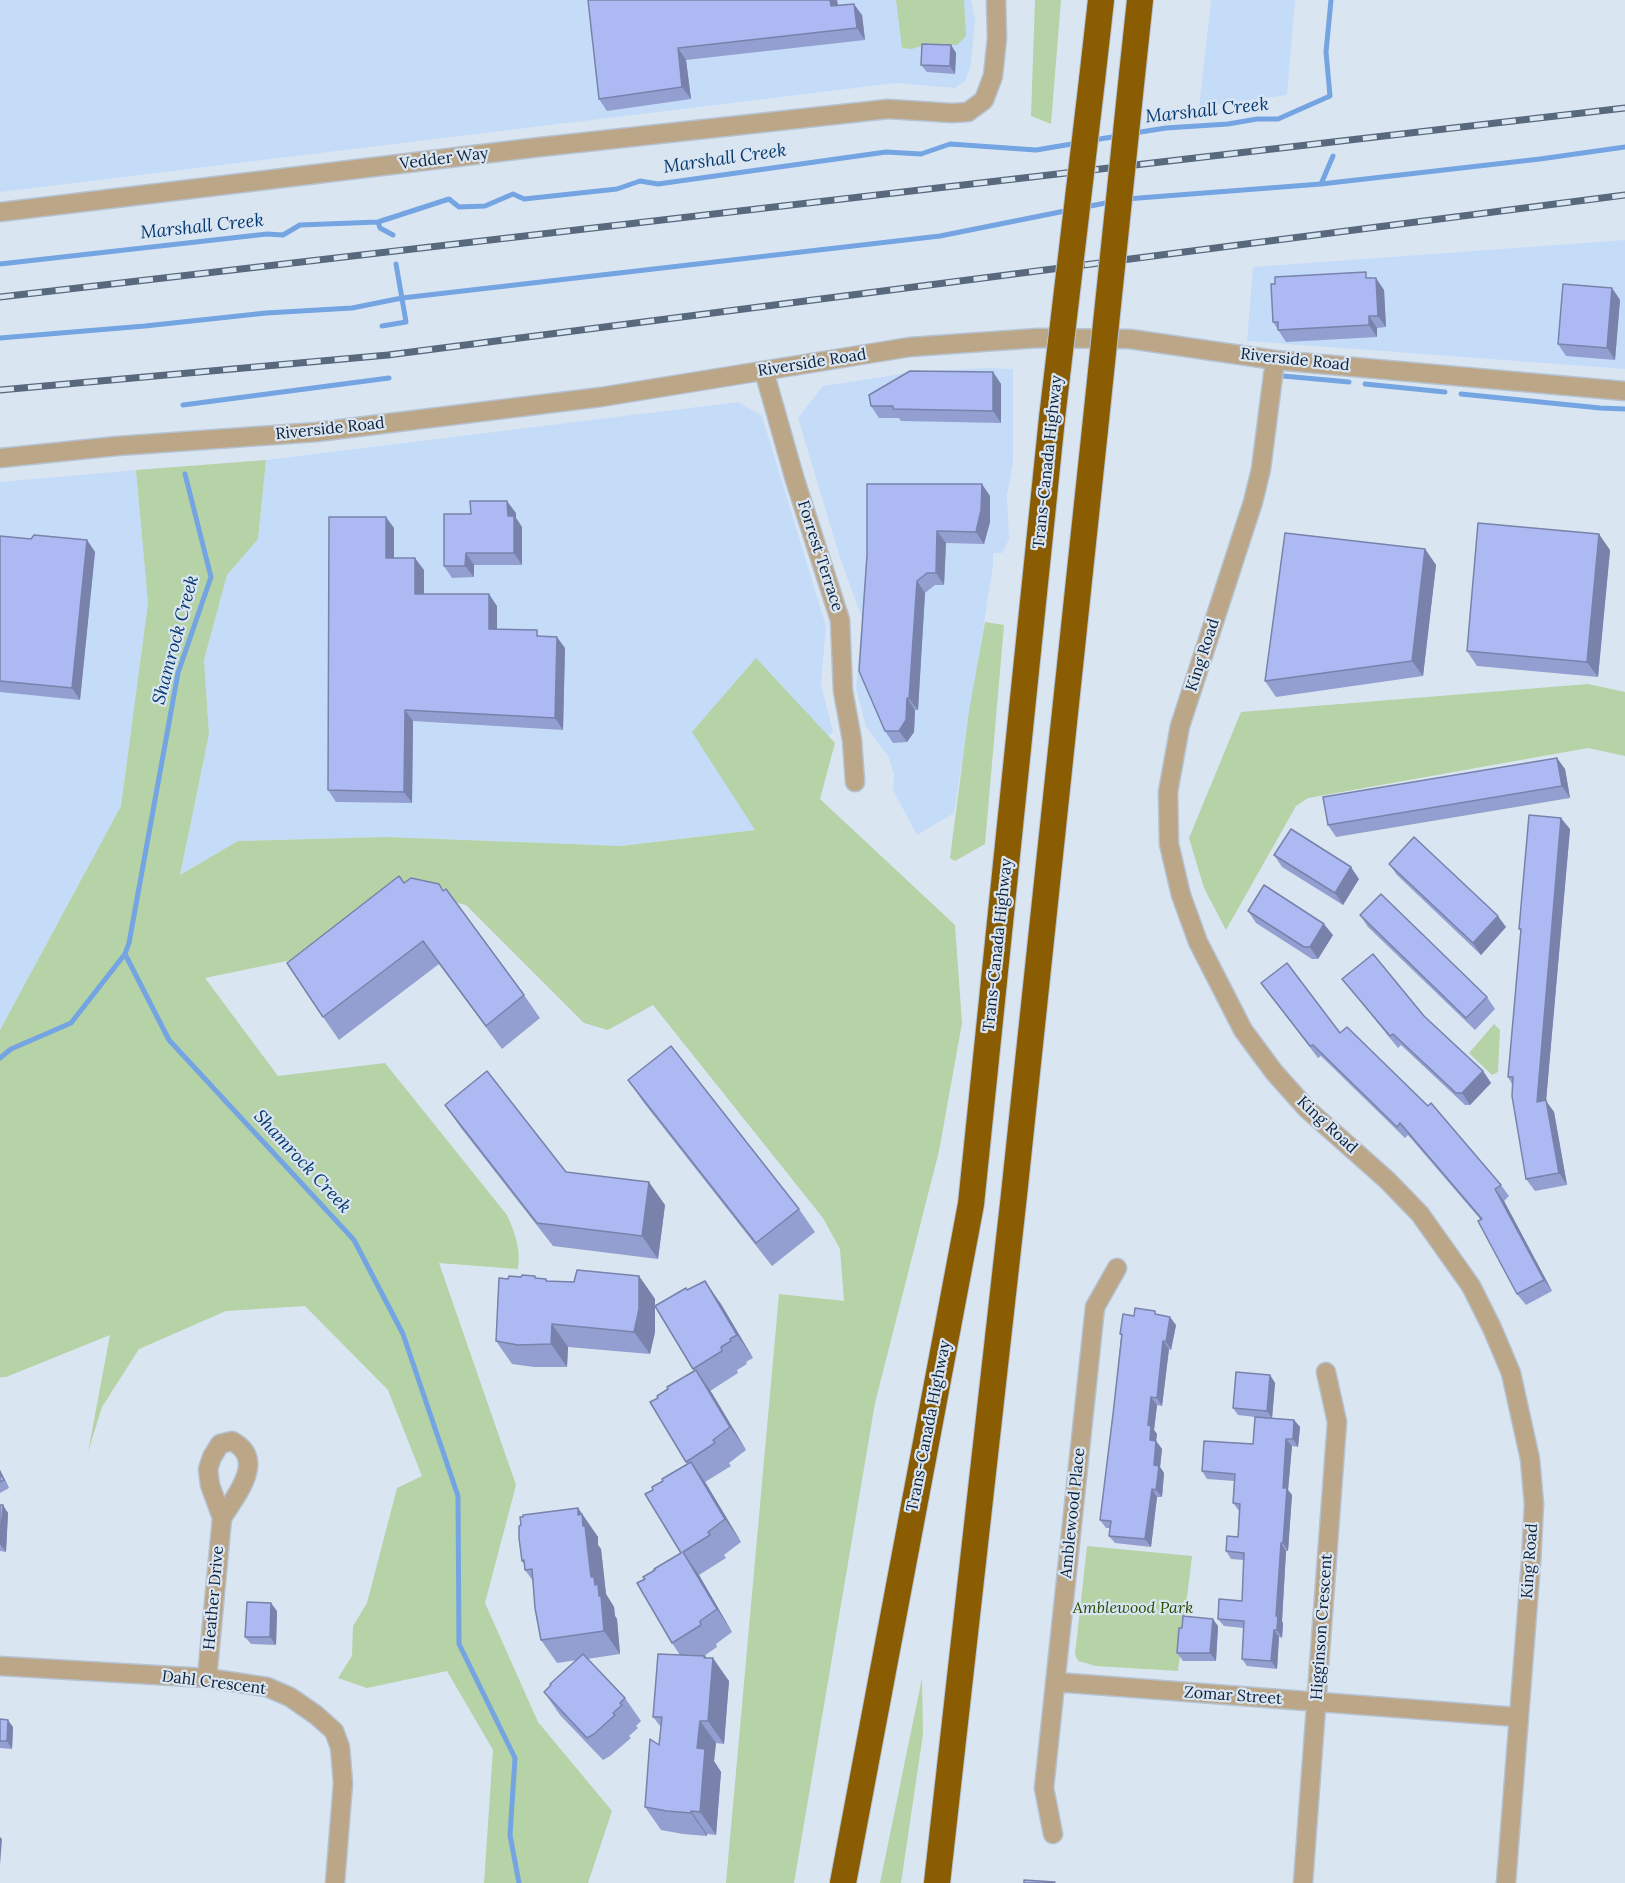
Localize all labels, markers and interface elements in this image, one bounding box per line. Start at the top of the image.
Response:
water label: Marshall Creek [1144,94,1270,128]
water label: Marshall Creek [662,140,788,178]
street label: Vedder Way [399,144,489,174]
water label: Marshall Creek [139,210,265,244]
street label: Riverside Road [756,345,868,381]
street label: Riverside Road [1239,345,1351,375]
street label: Trans-Canada Highway [1029,374,1067,550]
street label: Riverside Road [274,414,386,444]
street label: Forrest Terrace [793,498,847,614]
water label: Shamrock Creek [148,573,204,707]
street label: King Road [1182,616,1224,694]
street label: Trans-Canada Highway [979,857,1017,1033]
street label: King Road [1293,1092,1361,1158]
water label: Shamrock Creek [249,1106,355,1218]
street label: Trans-Canada Highway [903,1339,955,1513]
street label: Amblewood Place [1057,1447,1089,1579]
street label: King Road [1518,1523,1542,1599]
street label: Heather Drive [200,1545,228,1651]
street label: Higginson Crescent [1307,1553,1337,1701]
park label: Amblewood Park [1073,1598,1193,1618]
street label: Dahl Crescent [161,1667,267,1699]
street label: Zomar Street [1183,1683,1283,1709]

